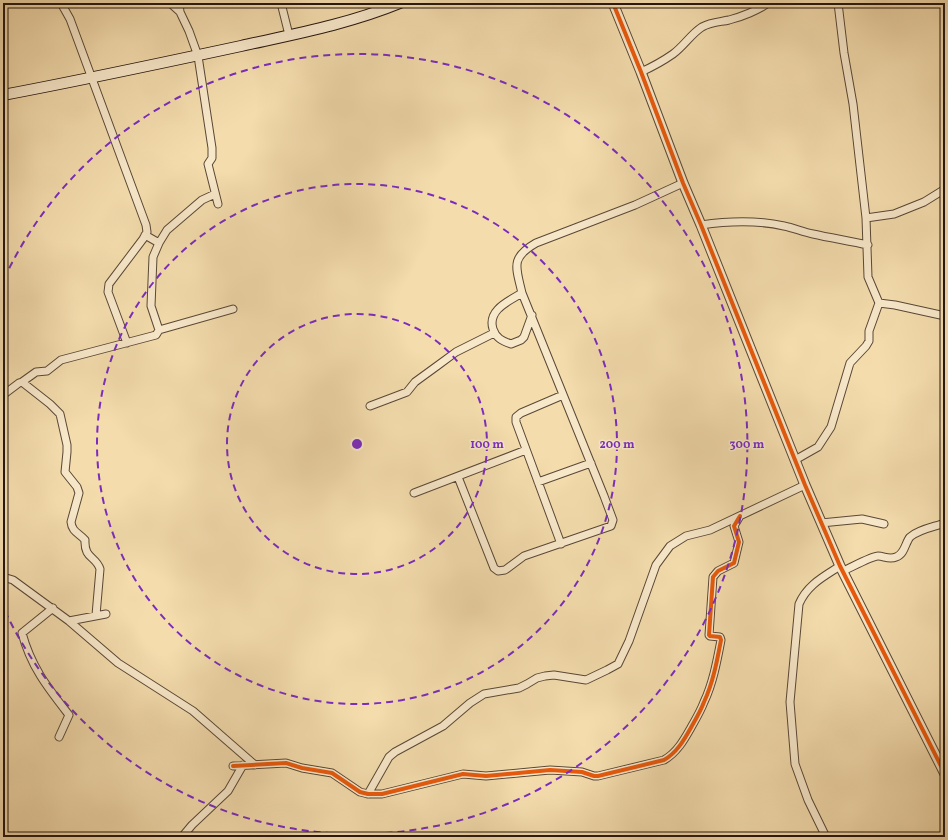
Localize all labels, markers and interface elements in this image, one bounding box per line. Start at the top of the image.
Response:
centre of rings [350,437,364,451]
text: 100 m [470,437,504,453]
text: 200 m [599,437,635,453]
text: 300 m [730,437,765,453]

